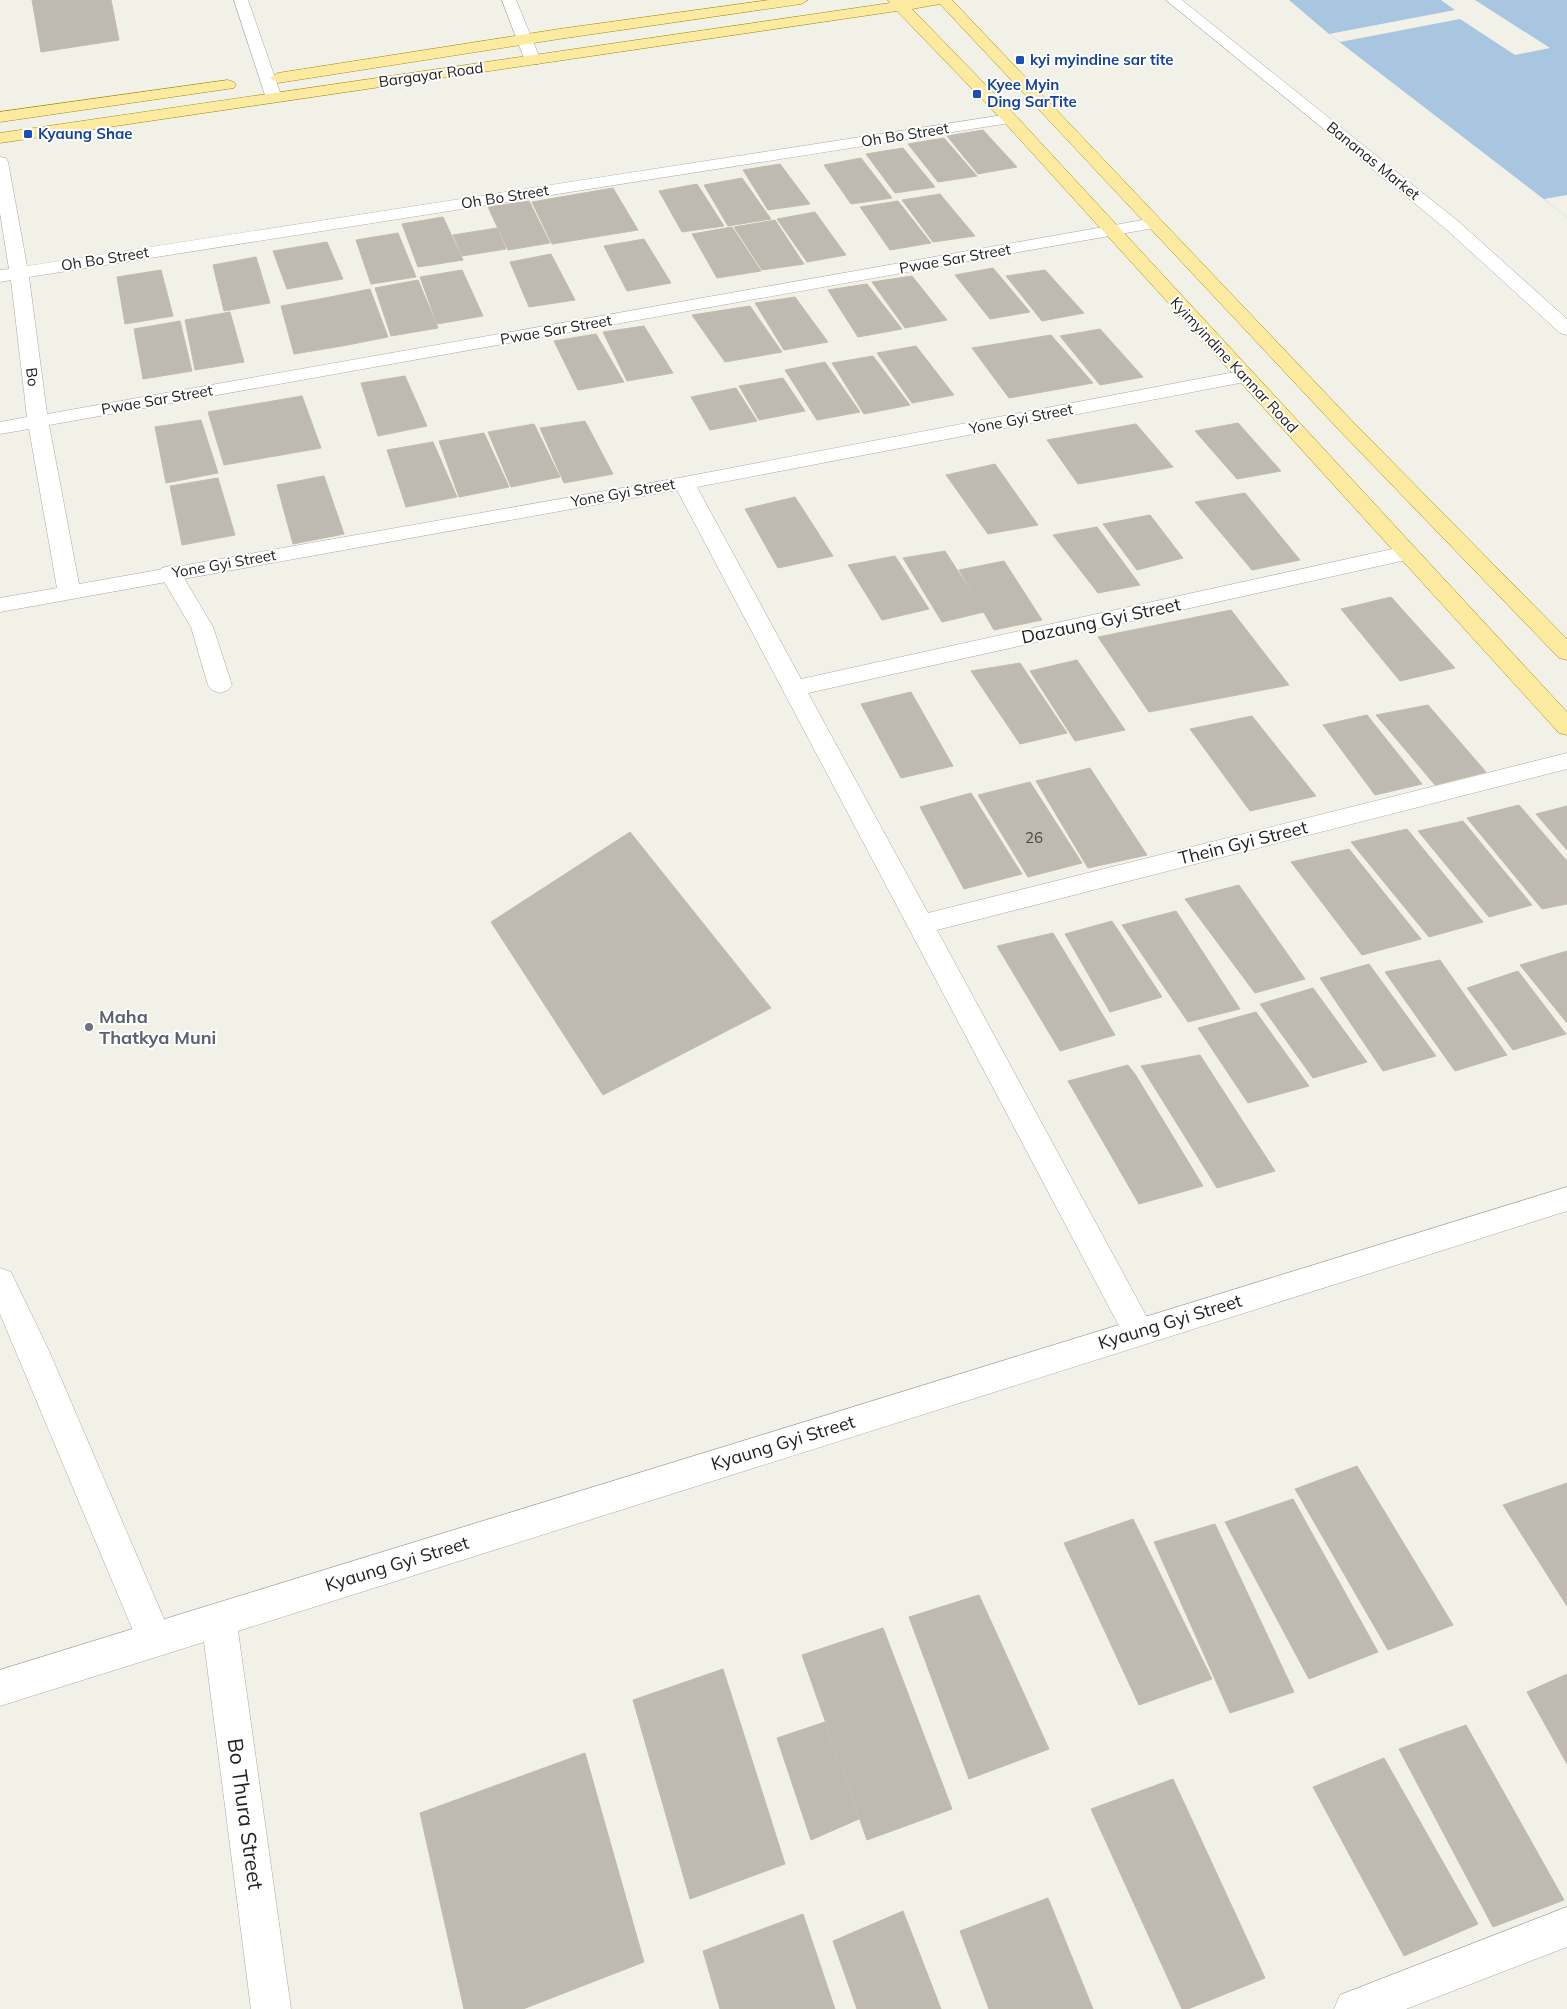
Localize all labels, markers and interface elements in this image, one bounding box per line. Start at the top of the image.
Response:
place label: kyi myindine sar tite [1030,50,1174,69]
marker: kyi myindine sar tite [1014,54,1026,66]
street label: Bargayar Road [377,58,484,91]
place label: Kyee Myin Ding SarTite [987,75,1077,111]
marker: Kyee Myin Ding SarTite [971,88,983,100]
street label: Bananas Market [1323,117,1424,204]
street label: Oh Bo Street [860,118,950,151]
place label: Kyaung Shae [38,124,133,143]
marker: Kyaung Shae [22,128,34,140]
street label: Oh Bo Street [460,180,550,213]
street label: Pwae Sar Street [898,239,1012,278]
street label: Oh Bo Street [60,242,150,275]
street label: Kyimyindine Kannar Road [1166,293,1302,436]
street label: Pwae Sar Street [499,310,613,349]
street label: Bo [22,366,43,387]
street label: Pwae Sar Street [100,380,214,419]
street label: Yone Gyi Street [966,399,1074,438]
street label: Yone Gyi Street [568,474,676,511]
street label: Yone Gyi Street [169,545,277,582]
street label: Dazaung Gyi Street [1019,592,1183,649]
street label: Thein Gyi Street [1176,815,1310,870]
house number: 26 [1025,828,1043,847]
place label: Maha Thatkya Muni [99,1005,216,1049]
marker: Maha Thatkya Muni [83,1021,95,1033]
street label: Kyaung Gyi Street [1095,1289,1244,1354]
street label: Kyaung Gyi Street [708,1410,857,1475]
street label: Kyaung Gyi Street [322,1531,471,1596]
street label: Bo Thura Street [223,1737,269,1891]

